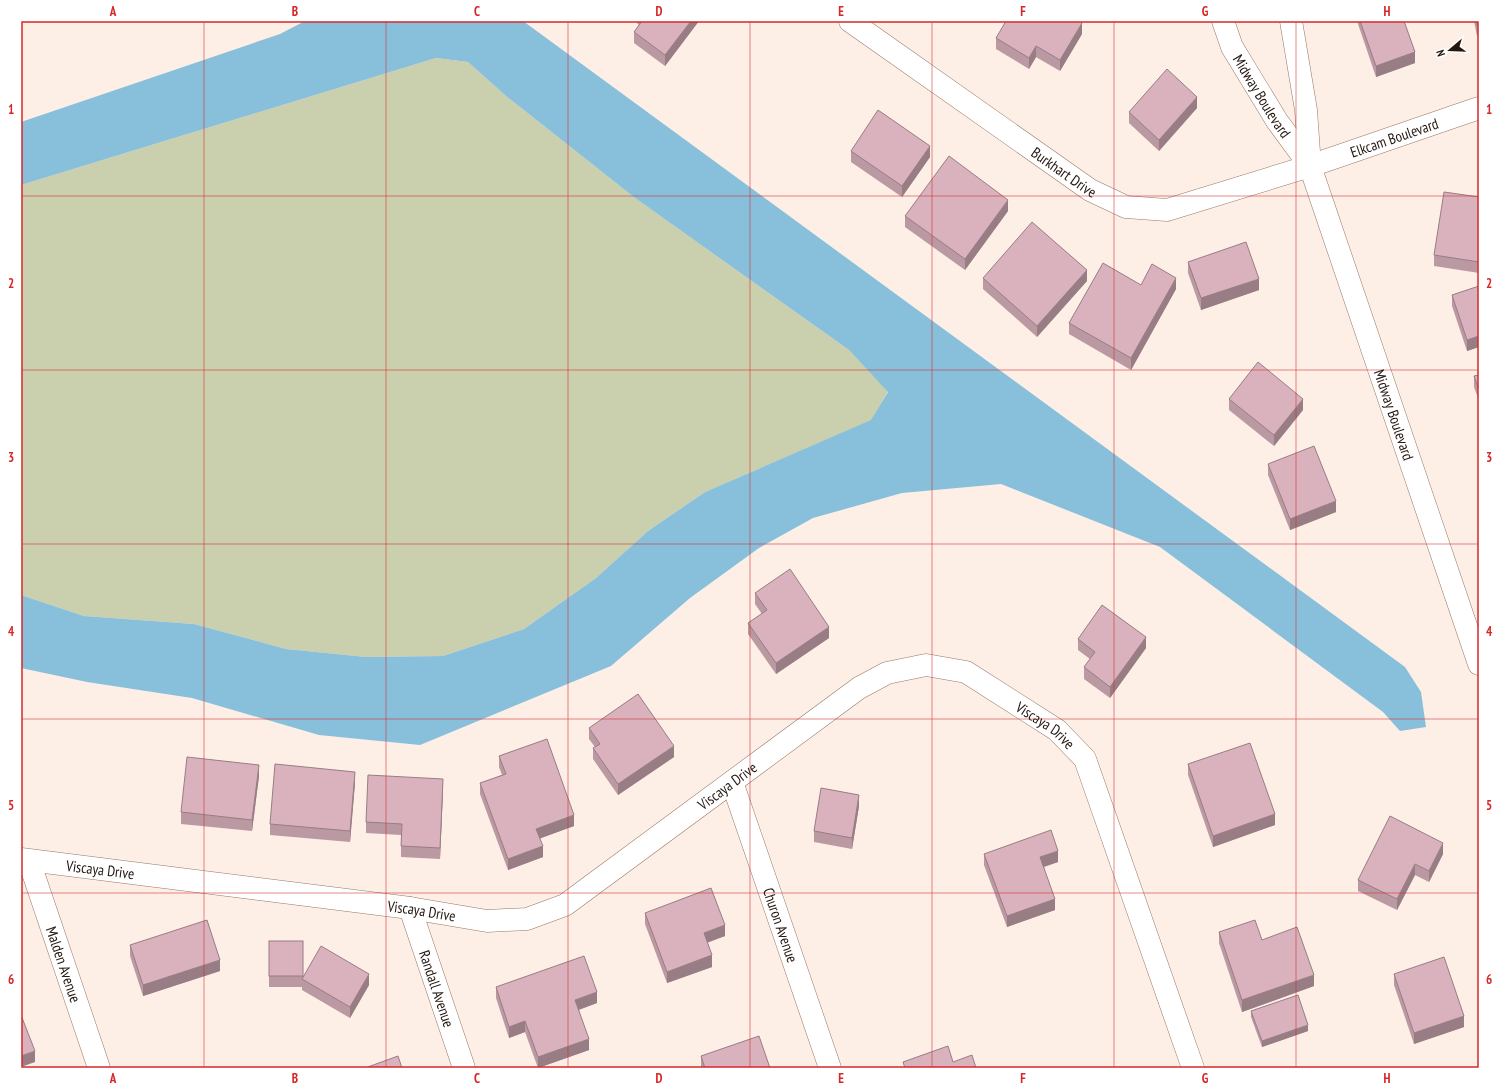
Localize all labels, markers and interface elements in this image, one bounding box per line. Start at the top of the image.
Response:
text: A [109,3,117,20]
text: B [292,3,298,20]
text: C [474,3,480,20]
text: D [656,3,663,20]
text: E [838,3,844,20]
text: F [1020,3,1026,20]
text: G [1202,3,1209,20]
text: H [1384,3,1391,20]
north arrow [1430,30,1470,70]
text: N [1433,48,1448,58]
street label: Midway Boulevard [1229,51,1295,141]
text: 1 [8,101,14,118]
text: 1 [1486,101,1492,118]
street label: Elkcam Boulevard [1348,113,1441,161]
street label: Burkhart Drive [1028,142,1100,201]
text: 2 [8,275,14,292]
text: 2 [1486,275,1492,292]
street label: Midway Boulevard [1370,367,1419,463]
text: 3 [8,449,14,466]
text: 3 [1486,449,1492,466]
text: 4 [8,623,15,640]
text: 4 [1486,623,1493,640]
street label: Viscaya Drive [1012,696,1079,753]
street label: Viscaya Drive [693,757,760,814]
text: 5 [8,797,14,814]
text: 5 [1486,797,1492,814]
street label: Viscaya Drive [64,855,136,883]
street label: Churon Avenue [759,885,803,965]
street label: Viscaya Drive [386,896,457,925]
street label: Malden Avenue [42,924,86,1005]
street label: Randall Avenue [415,948,459,1030]
text: 6 [8,971,14,988]
text: 6 [1486,971,1492,988]
text: A [109,1070,117,1087]
text: B [292,1070,298,1087]
text: C [474,1070,480,1087]
text: D [656,1070,663,1087]
text: E [838,1070,844,1087]
text: F [1020,1070,1026,1087]
text: G [1202,1070,1209,1087]
text: H [1384,1070,1391,1087]

